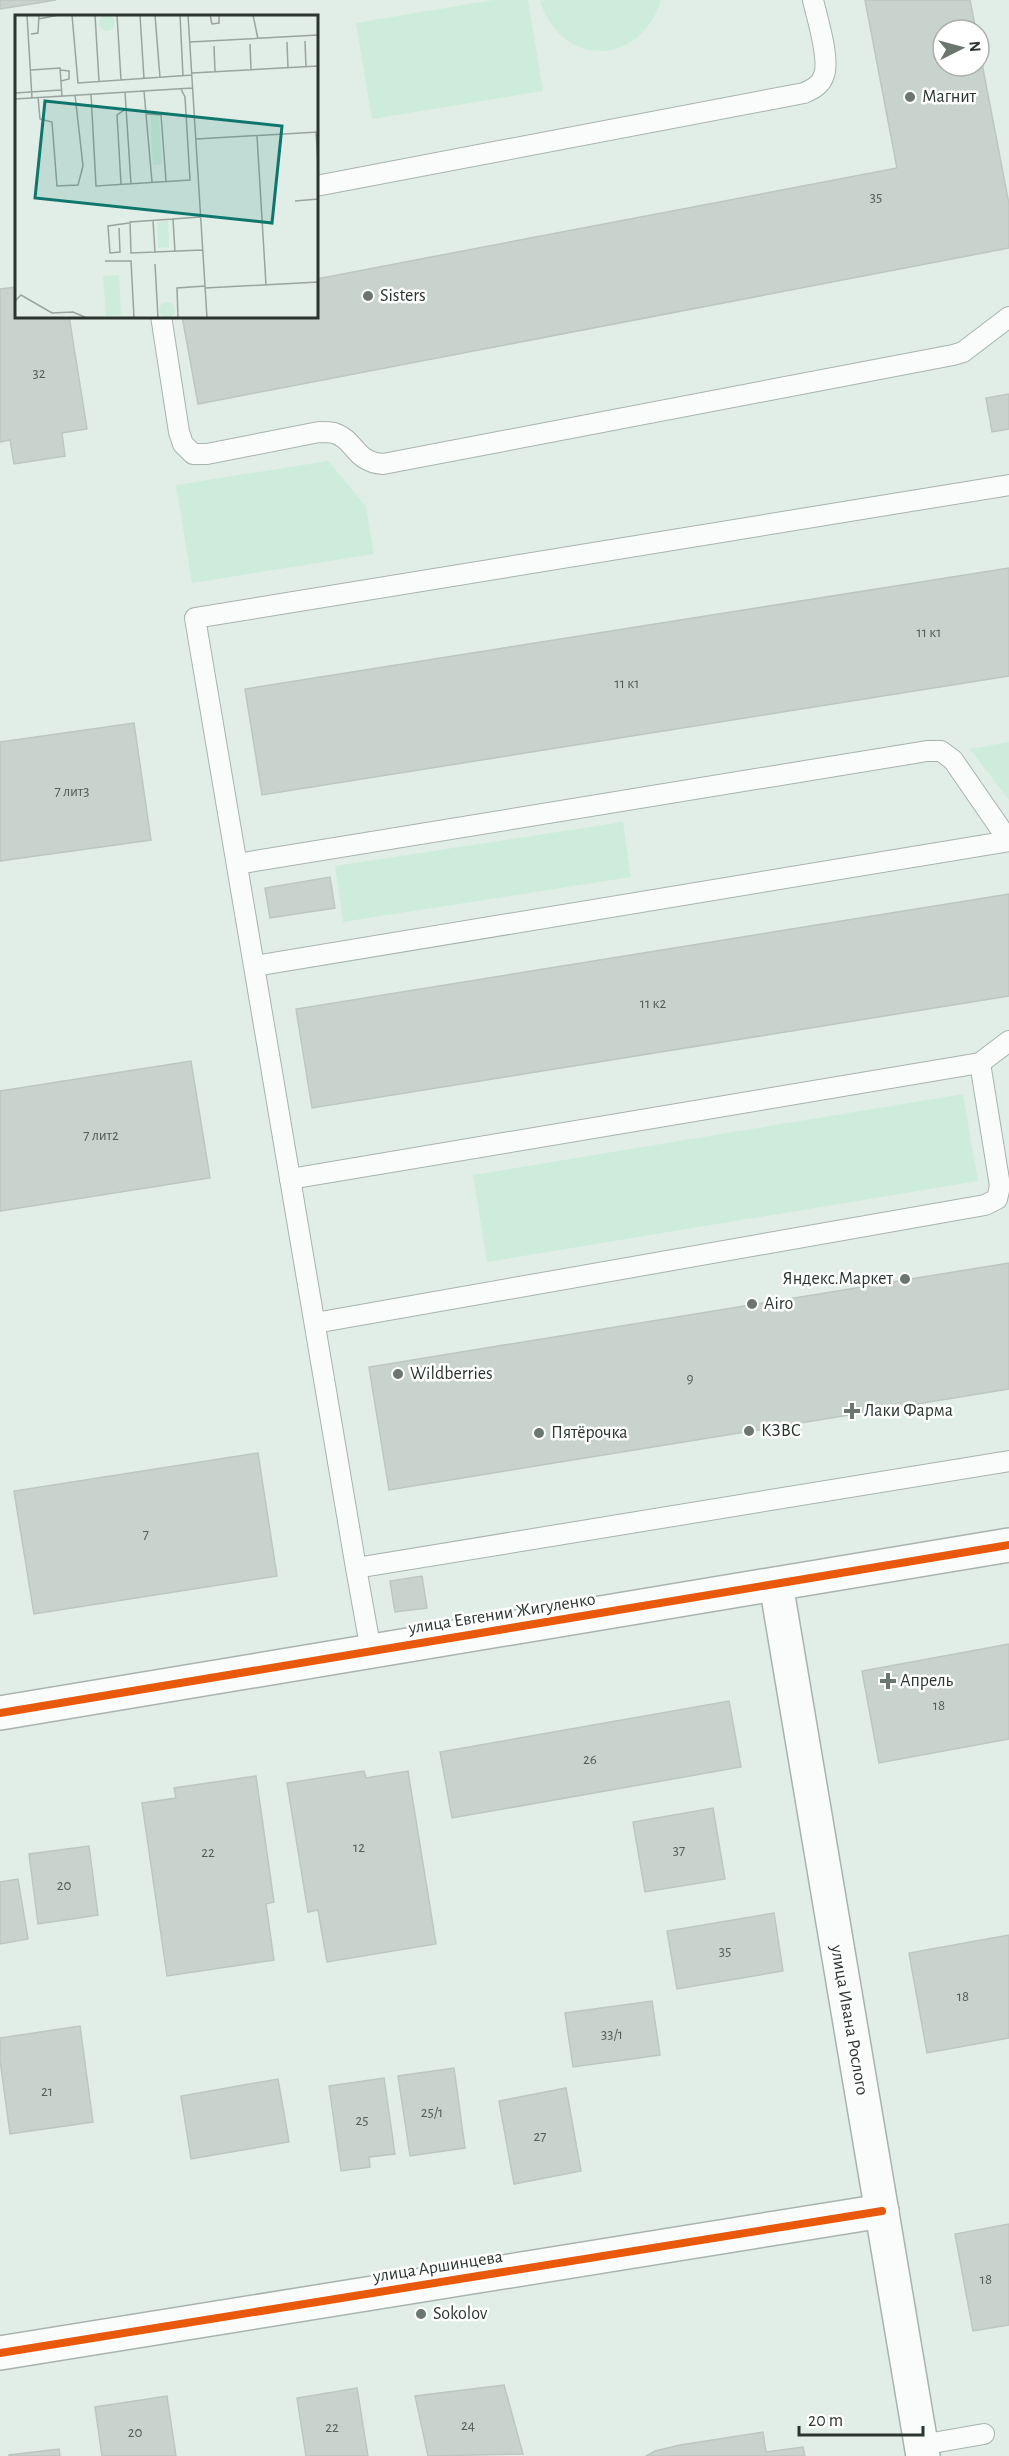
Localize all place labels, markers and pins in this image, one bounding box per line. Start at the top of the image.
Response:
place label: Магнит [922,88,977,106]
marker: Магнит [903,90,917,104]
place label: Sisters [380,287,426,305]
marker: Sisters [361,289,375,303]
place label: Яндекс.Маркет [783,1270,894,1288]
marker: Яндекс.Маркет [898,1272,912,1286]
place label: Airo [764,1295,794,1313]
marker: Airo [745,1297,759,1311]
place label: Wildberries [410,1365,493,1383]
marker: Wildberries [391,1367,405,1381]
place label: Лаки Фарма [864,1402,953,1420]
marker: Лаки Фарма [845,1404,859,1418]
place label: КЗВС [761,1422,801,1440]
place label: Пятёрочка [551,1424,628,1442]
marker: КЗВС [742,1424,756,1438]
marker: Пятёрочка [532,1426,546,1440]
place label: Апрель [900,1672,953,1690]
marker: Апрель [881,1674,895,1688]
place label: Sokolov [433,2305,488,2323]
marker: Sokolov [414,2307,428,2321]

